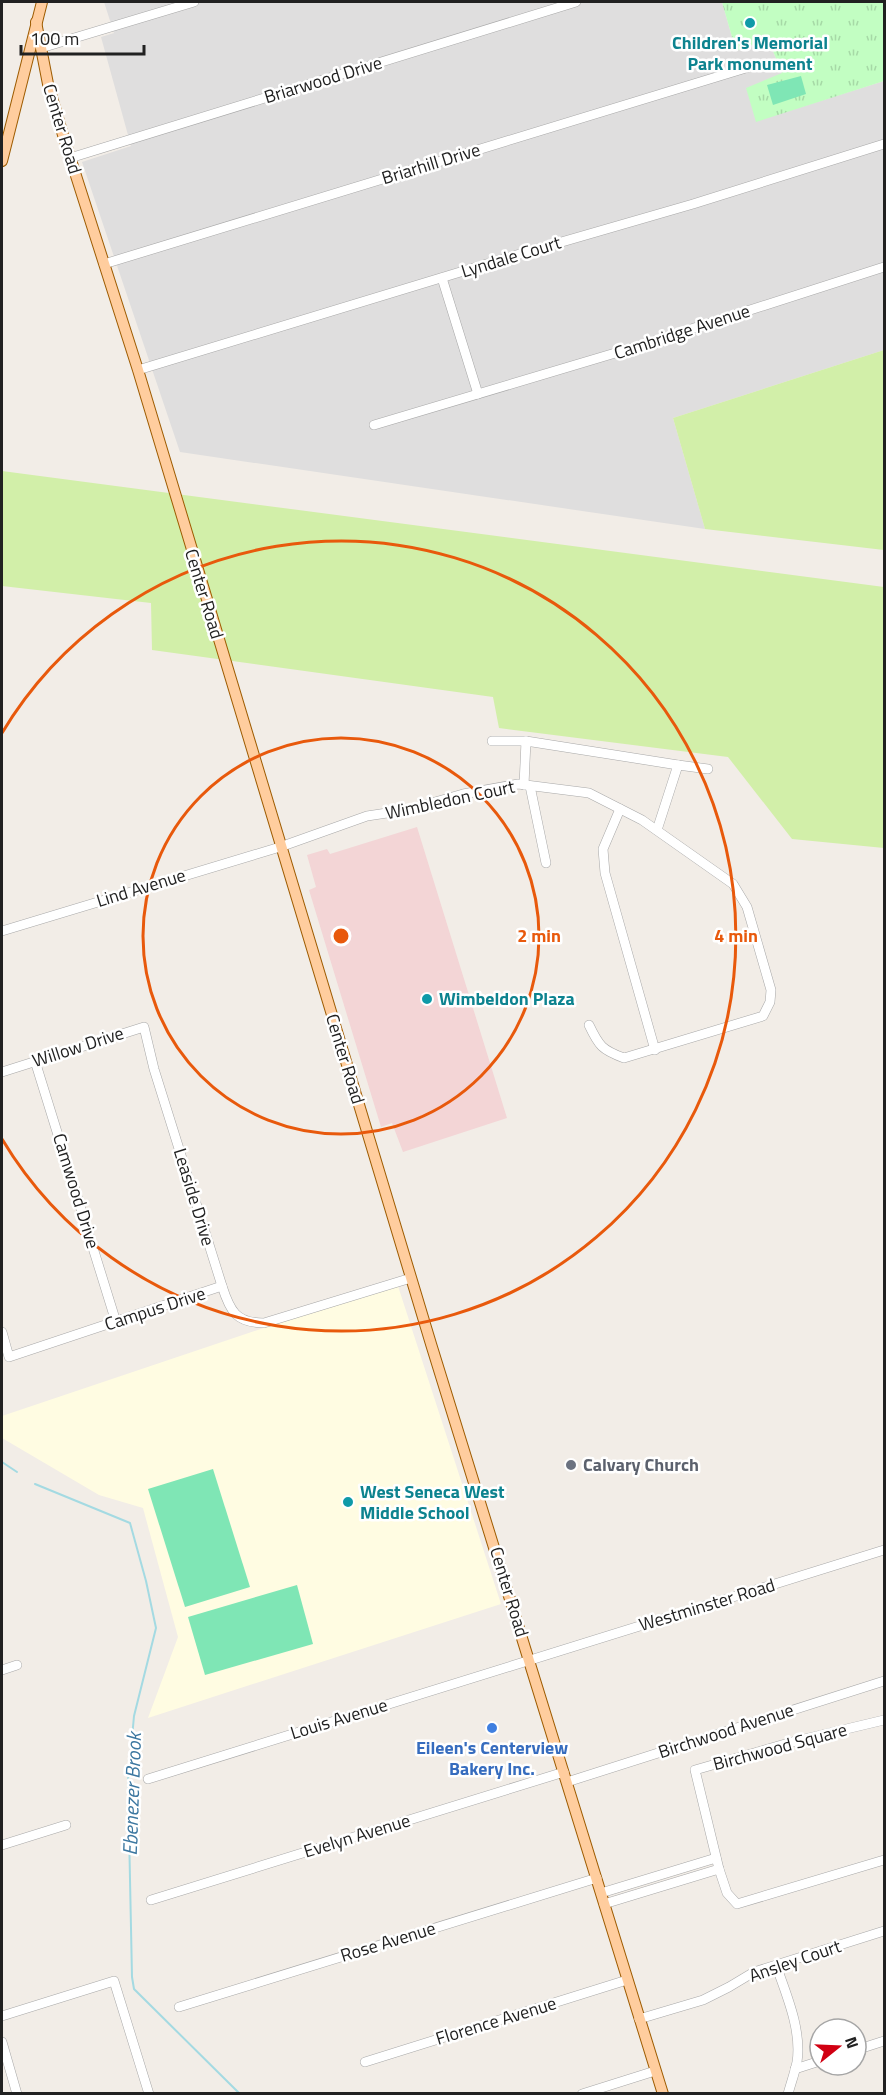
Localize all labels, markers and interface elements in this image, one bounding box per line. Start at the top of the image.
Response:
marker: Children's Memorial Park monument [743,16,757,30]
scale bar [21,18,144,56]
text: 100 m [30,25,79,52]
place label: Children's Memorial Park monument [672,29,828,77]
street label: Briarwood Drive [261,49,385,110]
street label: Center Road [36,80,89,177]
street label: Briarhill Drive [378,136,483,191]
street label: Lyndale Court [458,228,565,285]
street label: Cambridge Avenue [610,297,753,366]
street label: Center Road [178,545,231,642]
street label: Wimbledon Court [383,772,518,826]
street label: Lind Avenue [93,861,189,914]
text: 2 min [517,922,561,949]
text: 4 min [714,922,758,949]
centre of rings [331,926,351,946]
place label: Wimbeldon Plaza [439,985,575,1012]
marker: Wimbeldon Plaza [420,992,434,1006]
street label: Center Road [319,1010,372,1107]
street label: Willow Drive [29,1019,127,1074]
street label: Camwood Drive [46,1130,107,1252]
street label: Leaside Drive [167,1145,222,1249]
street label: Campus Drive [101,1280,209,1338]
place label: Calvary Church [583,1451,699,1478]
marker: Calvary Church [564,1458,578,1472]
place label: West Seneca West Middle School [360,1478,505,1526]
marker: West Seneca West Middle School [341,1495,355,1509]
street label: Center Road [483,1543,536,1640]
street label: Westminster Road [636,1571,778,1638]
street label: Louis Avenue [287,1691,391,1746]
street label: Birchwood Avenue [655,1696,797,1765]
street label: Birchwood Square [710,1716,850,1777]
marker: Eileen's Centerview Bakery Inc. [485,1721,499,1735]
water label: Ebenezer Brook [114,1730,149,1856]
place label: Eileen's Centerview Bakery Inc. [416,1734,568,1782]
street label: Evelyn Avenue [300,1807,413,1865]
street label: Rose Avenue [337,1914,439,1969]
street label: Ansley Court [745,1932,845,1989]
street label: Florence Avenue [432,1989,560,2052]
north arrow [808,2017,868,2077]
text: N [839,2033,865,2051]

